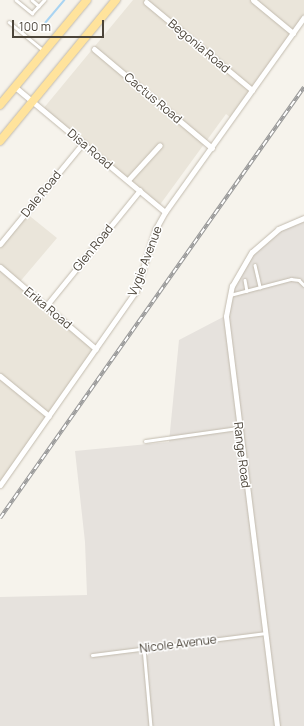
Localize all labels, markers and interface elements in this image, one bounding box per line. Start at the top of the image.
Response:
scale bar [14,12,106,38]
street label: Begonia Road [165,16,233,76]
text: 100 m [19,18,51,35]
street label: Cactus Road [121,70,185,126]
street label: Disa Road [64,126,116,172]
street label: Dale Road [18,168,64,220]
street label: Glen Road [70,222,116,274]
street label: Vygie Avenue [125,224,165,298]
street label: Erika Road [21,284,75,332]
street label: Range Road [231,421,253,489]
street label: Nicole Avenue [138,632,218,656]

